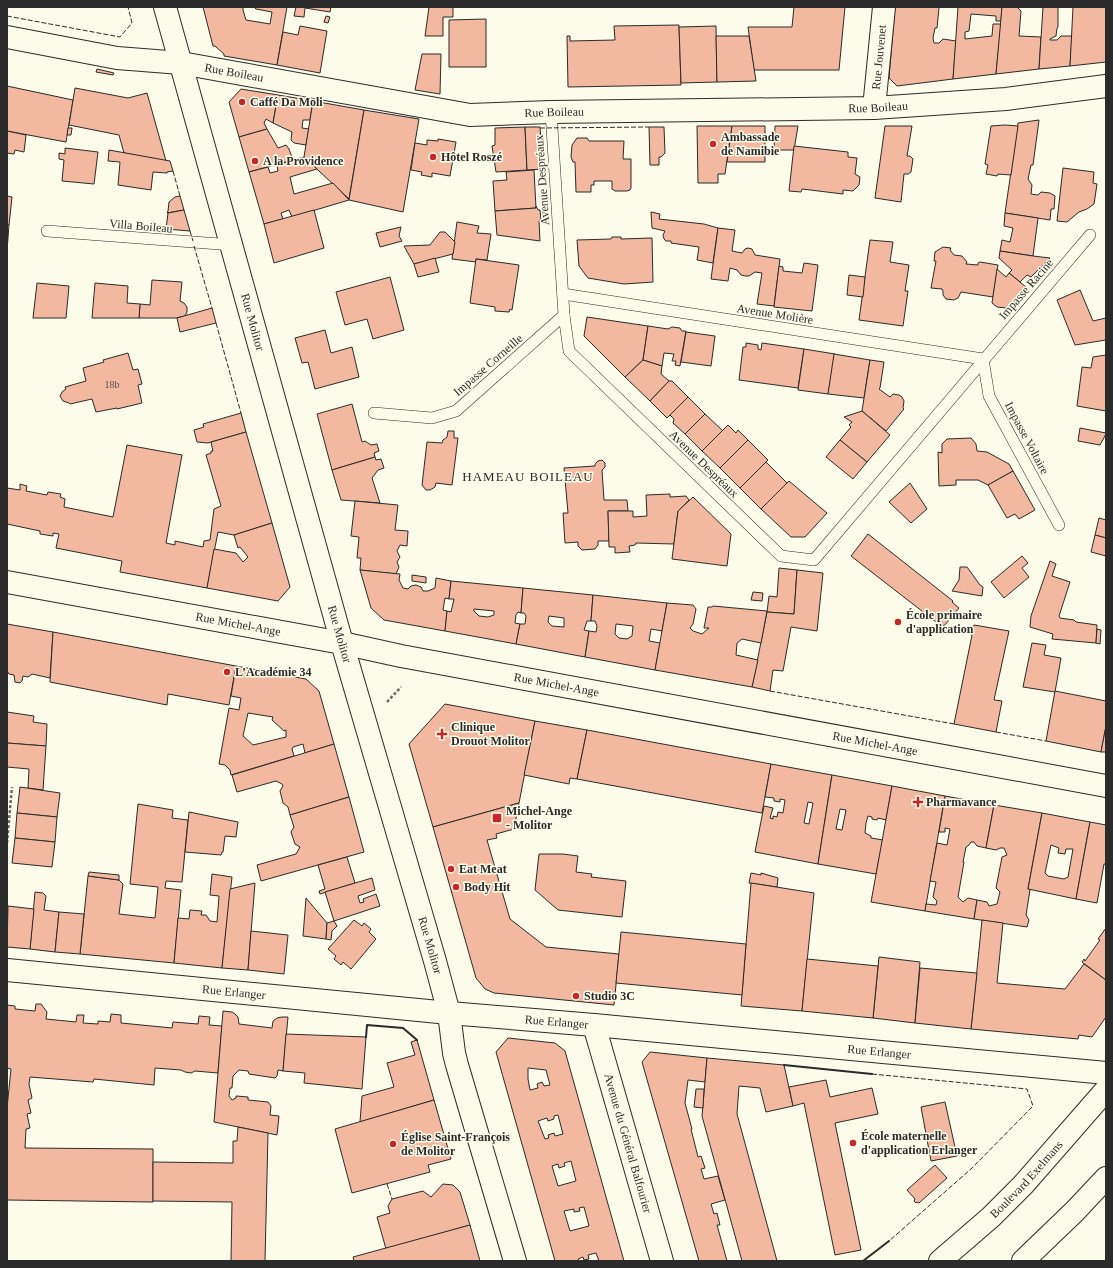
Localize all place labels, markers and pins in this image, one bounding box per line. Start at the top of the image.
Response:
place label: Caffé Da Moli [250,95,323,109]
marker: Caffé Da Moli [237,97,247,107]
place label: Ambassade de Namibie [721,130,780,158]
marker: Ambassade de Namibie [708,139,718,149]
place label: Hôtel Roszé [441,150,503,164]
marker: Hôtel Roszé [428,152,438,162]
place label: A la Providence [263,154,344,168]
marker: A la Providence [250,156,260,166]
place label: École primaire d'application [906,608,983,636]
marker: École primaire d'application [893,617,903,627]
place label: L’Académie 34 [235,665,312,679]
marker: L’Académie 34 [222,667,232,677]
place label: Clinique Drouot Molitor [451,720,530,748]
marker: Clinique Drouot Molitor [436,728,448,740]
place label: Pharmavance [926,795,997,809]
marker: Pharmavance [913,797,923,807]
place label: Michel-Ange - Molitor [506,804,573,832]
marker: Michel-Ange - Molitor [491,812,503,824]
place label: Eat Meat [459,862,507,876]
marker: Eat Meat [446,864,456,874]
place label: Body Hit [464,880,510,894]
marker: Body Hit [451,882,461,892]
place label: Studio 3C [584,989,635,1003]
marker: Studio 3C [571,991,581,1001]
place label: École maternelle d'application Erlanger [861,1129,978,1157]
place label: Église Saint-François de Molitor [401,1130,510,1158]
marker: École maternelle d'application Erlanger [848,1138,858,1148]
marker: Église Saint-François de Molitor [388,1139,398,1149]

